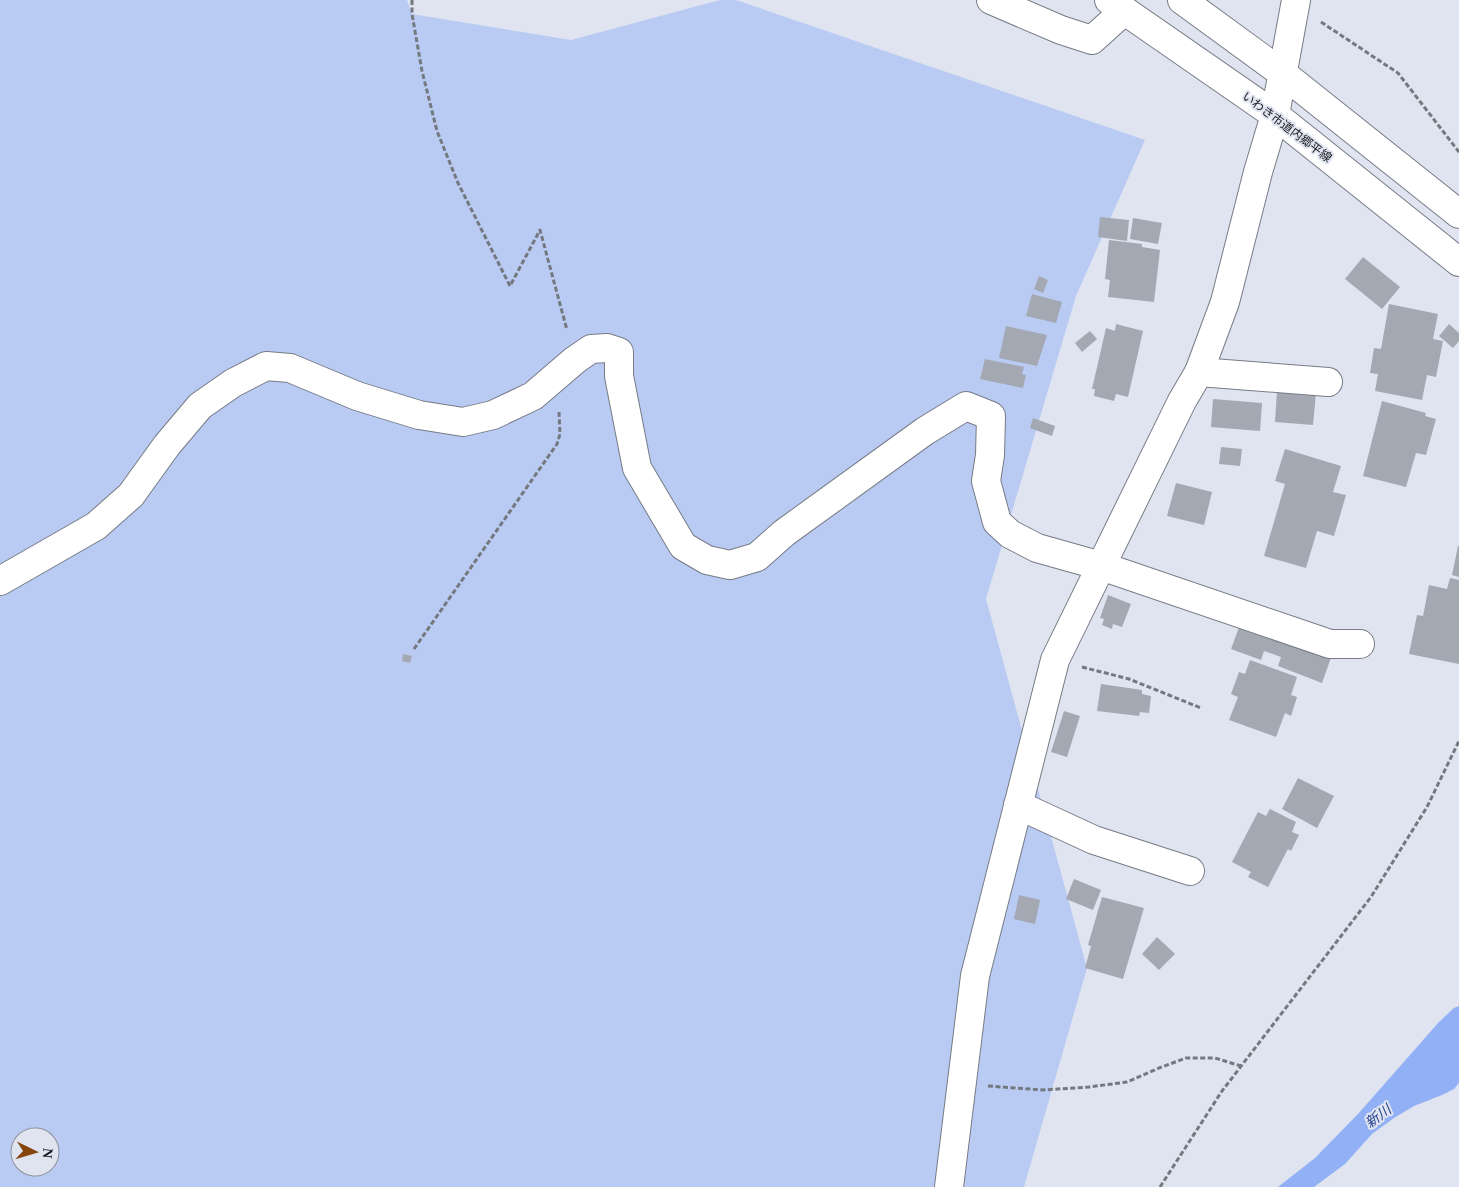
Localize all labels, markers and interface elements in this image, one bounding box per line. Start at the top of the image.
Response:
street label: いわき市道内郷平線 [1240,89,1334,165]
water label: 新川 [1363,1101,1396,1131]
north arrow [10,1127,60,1177]
text: N [40,1147,55,1159]

